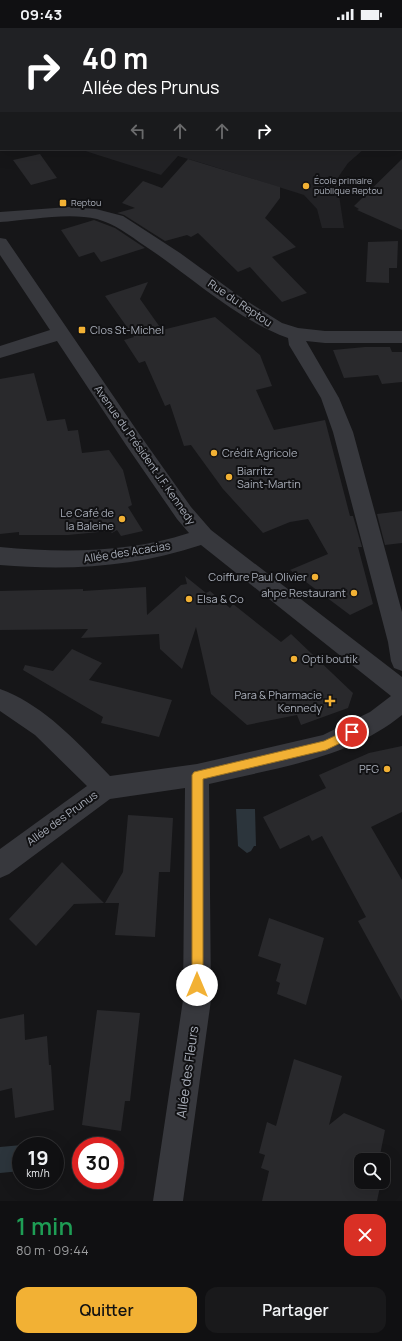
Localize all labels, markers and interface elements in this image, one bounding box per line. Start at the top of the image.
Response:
text: 09:43 [20,4,62,25]
text: 40 m [82,39,148,77]
icon: right [16,44,68,96]
text: Allée des Prunus [82,75,220,99]
icon: left [127,120,149,142]
icon: ahead [169,120,191,142]
icon: ahead [211,120,233,142]
icon: right [253,120,275,142]
place label: École primaire publique Reptou [314,174,382,197]
marker: École primaire publique Reptou [301,181,311,191]
place label: Reptou [71,196,101,209]
marker: Reptou [58,198,68,208]
street label: Rue du Reptou [205,276,275,330]
place label: Clos St-Michel [90,322,164,337]
marker: Clos St-Michel [77,325,87,335]
street label: Avenue du Président J.F. Kennedy [91,382,200,528]
place label: Crédit Agricole [222,445,298,460]
marker: Crédit Agricole [209,448,219,458]
place label: Biarritz Saint-Martin [237,463,301,491]
marker: Biarritz Saint-Martin [224,472,234,482]
place label: Le Café de la Baleine [60,505,115,533]
marker: Le Café de la Baleine [117,514,127,524]
street label: Allée des Acacias [82,537,172,566]
place label: Coiffure Paul Olivier [208,569,307,584]
marker: Coiffure Paul Olivier [310,572,320,582]
place label: ahpe Restaurant [261,585,346,600]
marker: ahpe Restaurant [349,588,359,598]
place label: Elsa & Co [197,591,244,606]
marker: Elsa & Co [184,594,194,604]
place label: Opti boutik [302,651,358,666]
marker: Opti boutik [289,654,299,664]
place label: Para & Pharmacie Kennedy [234,687,323,715]
marker: Para & Pharmacie Kennedy [325,696,335,706]
pin [335,715,369,749]
icon: arrive [341,721,363,743]
place label: PFG [359,761,379,776]
marker: PFG [382,764,392,774]
street label: Allée des Prunus [23,787,100,848]
position arrow [176,964,218,1006]
street label: Allée des Fleurs [172,1025,202,1119]
speed limit sign: 30 [72,1137,124,1189]
text: 19 [27,1144,49,1171]
map controls [354,1153,390,1189]
button: search [354,1153,390,1189]
text: km/h [26,1166,50,1180]
text: 1 min [16,1209,73,1242]
button: close [344,1214,386,1256]
text: 80 m · 09:44 [16,1241,89,1259]
button: Quitter [16,1287,197,1333]
button: Partager [205,1287,386,1333]

